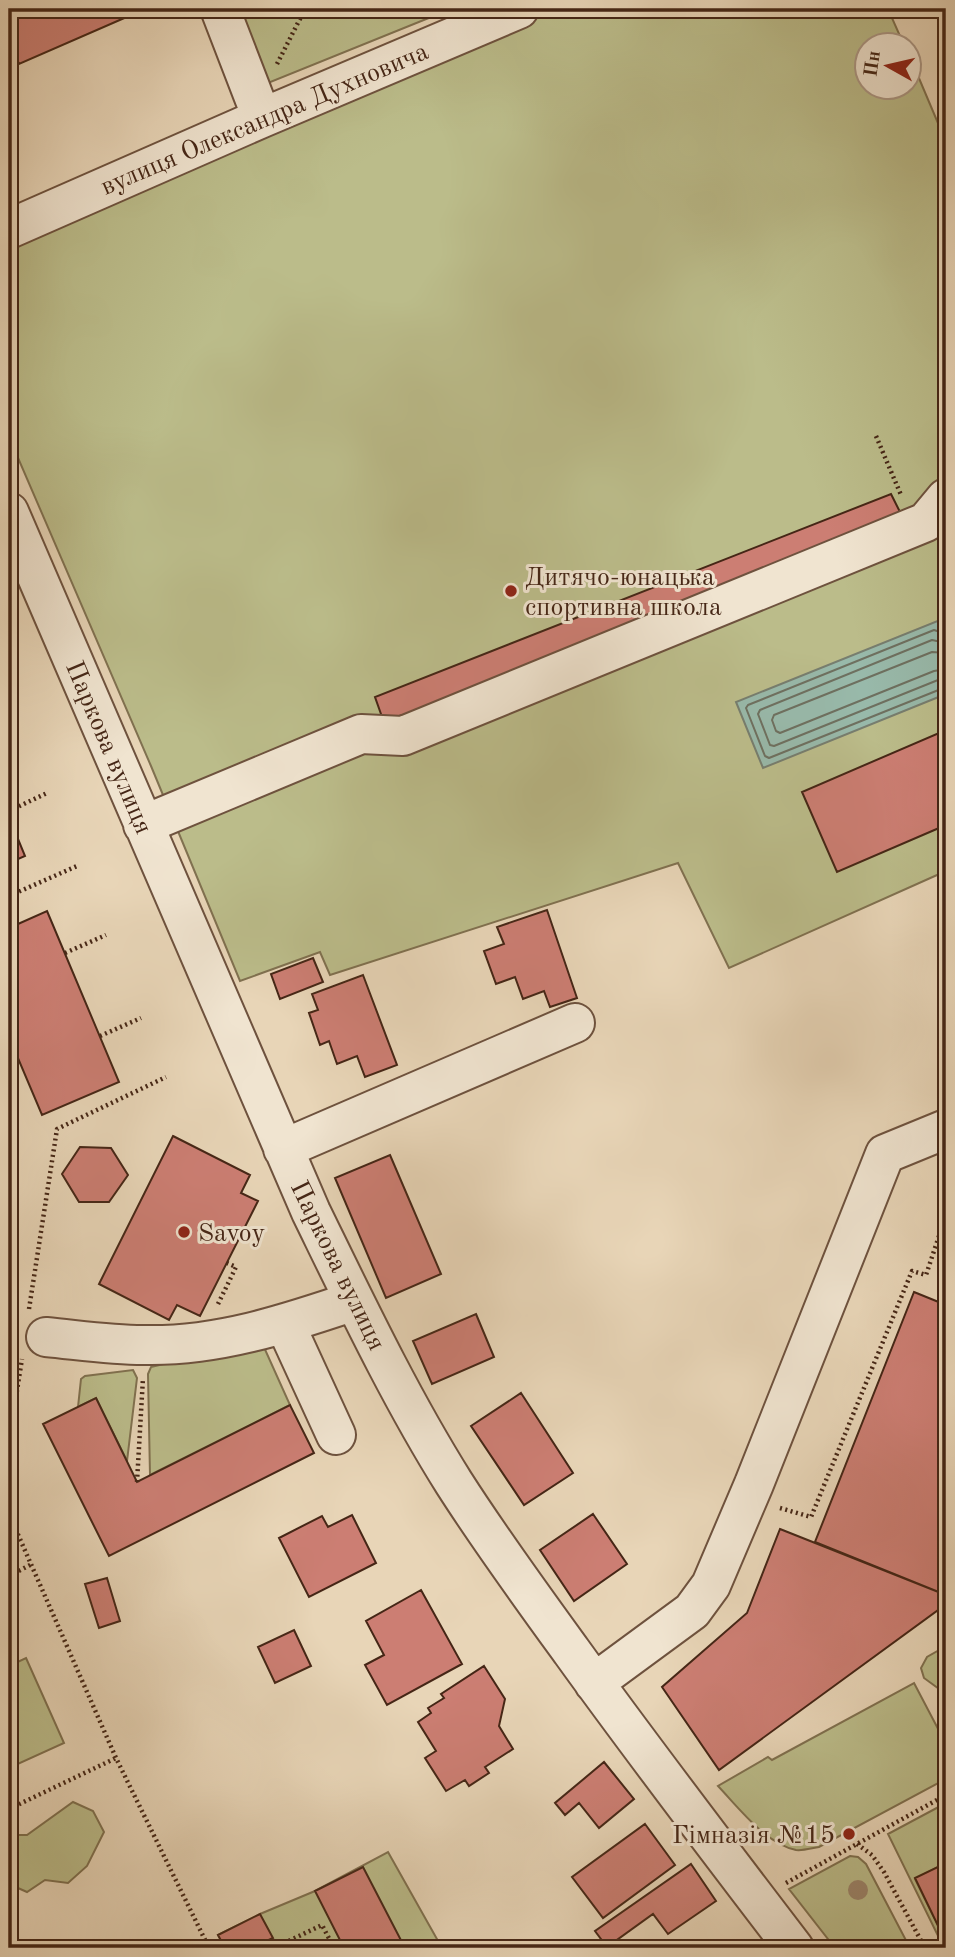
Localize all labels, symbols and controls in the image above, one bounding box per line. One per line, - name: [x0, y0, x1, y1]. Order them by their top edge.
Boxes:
- north arrow: [853, 32, 923, 102]
- street label: вулиця Олександра Духновича: [97, 39, 433, 201]
- text: Пн: [862, 50, 885, 78]
- place label: Дитячо-юнацька спортивна школа: [525, 565, 722, 621]
- marker: Дитячо-юнацька спортивна школа: [503, 583, 519, 599]
- street label: Паркова вулиця: [60, 658, 156, 838]
- street label: Паркова вулиця: [285, 1177, 389, 1355]
- place label: Savoy: [198, 1221, 266, 1247]
- marker: Savoy: [176, 1224, 192, 1240]
- place label: Гімназія №15: [672, 1823, 835, 1849]
- marker: Гімназія №15: [841, 1826, 857, 1842]

